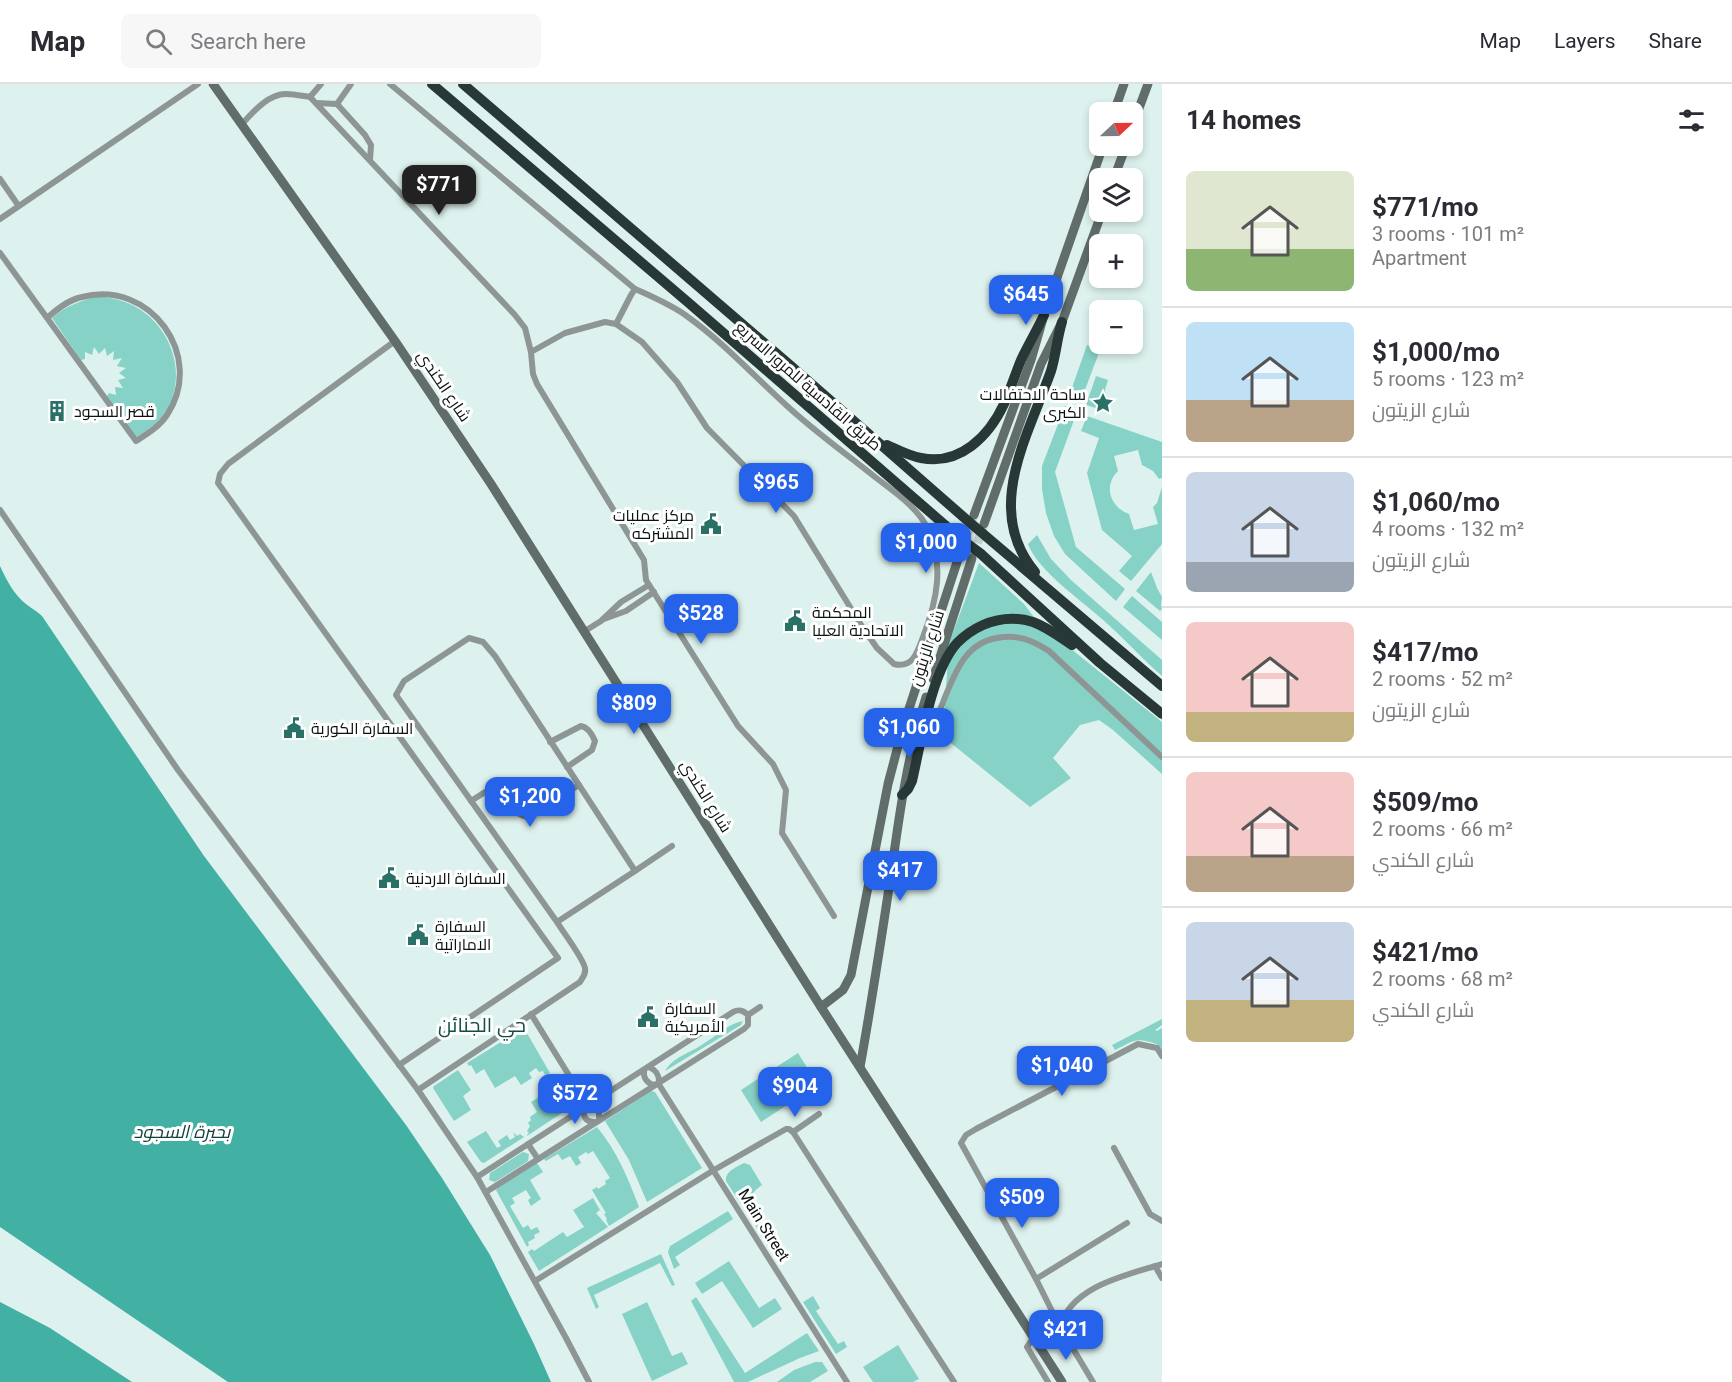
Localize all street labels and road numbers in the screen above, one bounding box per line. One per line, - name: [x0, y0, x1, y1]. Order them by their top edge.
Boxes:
- street label: طريق القادسية للمرور السريع: [730, 317, 885, 456]
- street label: شارع الكندي: [410, 347, 475, 427]
- street label: شارع الزيتون: [906, 608, 950, 689]
- street label: شارع الكندي: [673, 756, 736, 838]
- street label: Main Street: [734, 1185, 794, 1265]

